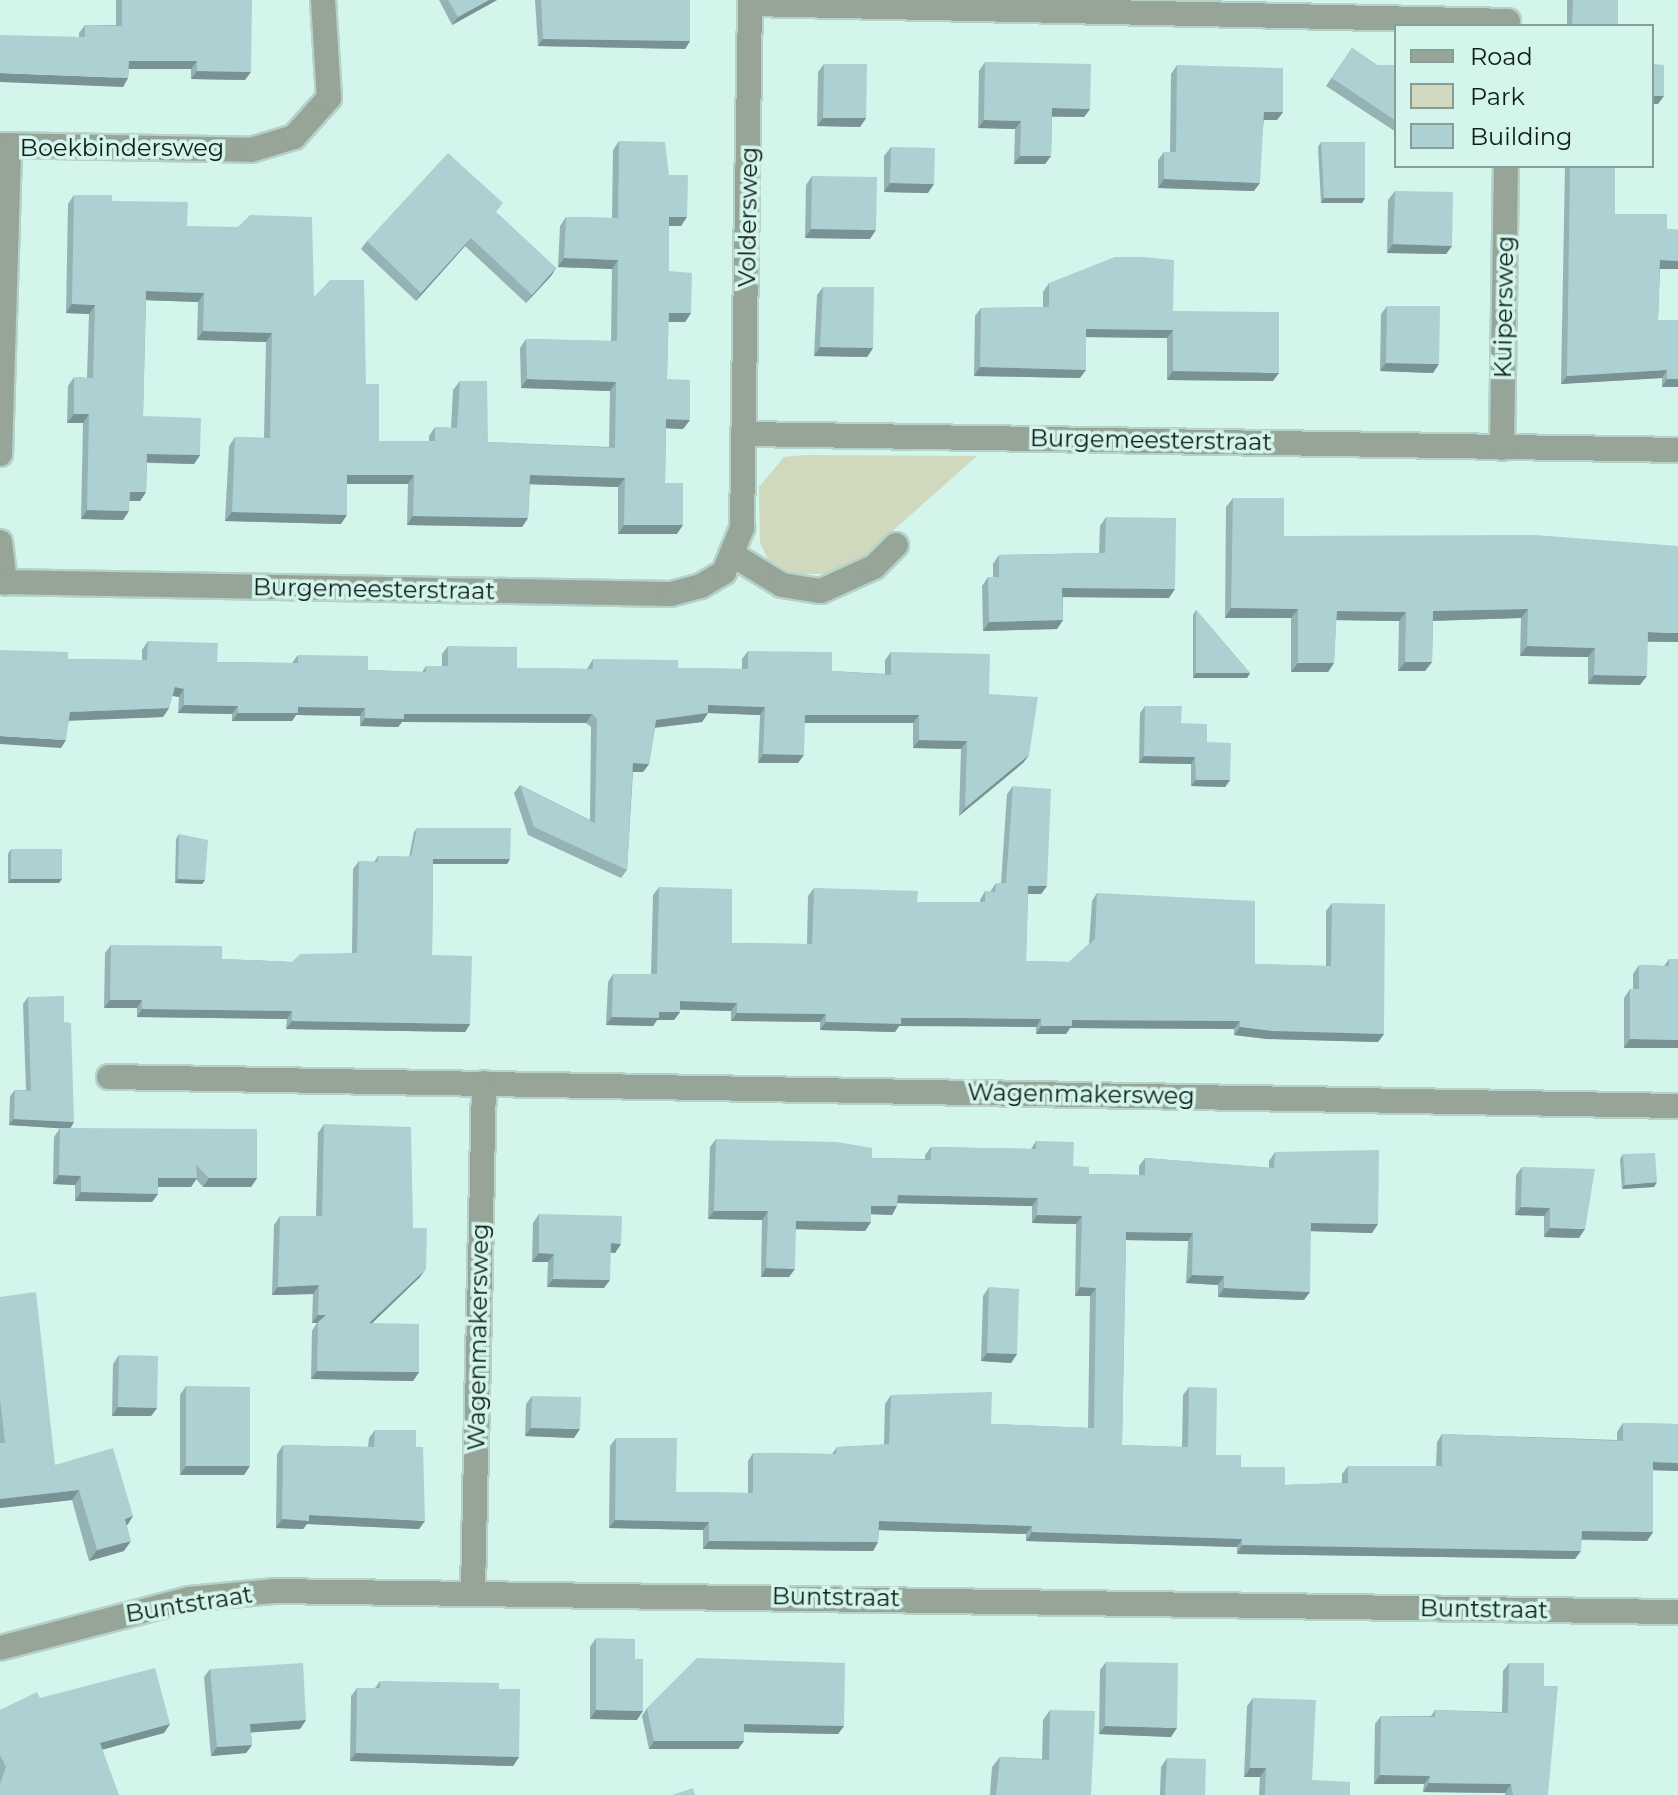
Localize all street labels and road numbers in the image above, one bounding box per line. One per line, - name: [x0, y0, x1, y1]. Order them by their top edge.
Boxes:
- street label: Boekbindersweg: [20, 134, 224, 162]
- street label: Voldersweg: [732, 147, 764, 287]
- street label: Kuipersweg: [1488, 235, 1520, 379]
- street label: Burgemeesterstraat: [1030, 423, 1272, 457]
- street label: Burgemeesterstraat: [253, 572, 495, 606]
- street label: Wagenmakersweg: [967, 1078, 1195, 1110]
- street label: Wagenmakersweg: [462, 1223, 494, 1451]
- street label: Buntstraat: [123, 1580, 255, 1628]
- street label: Buntstraat: [772, 1581, 900, 1613]
- street label: Buntstraat: [1420, 1593, 1548, 1625]

